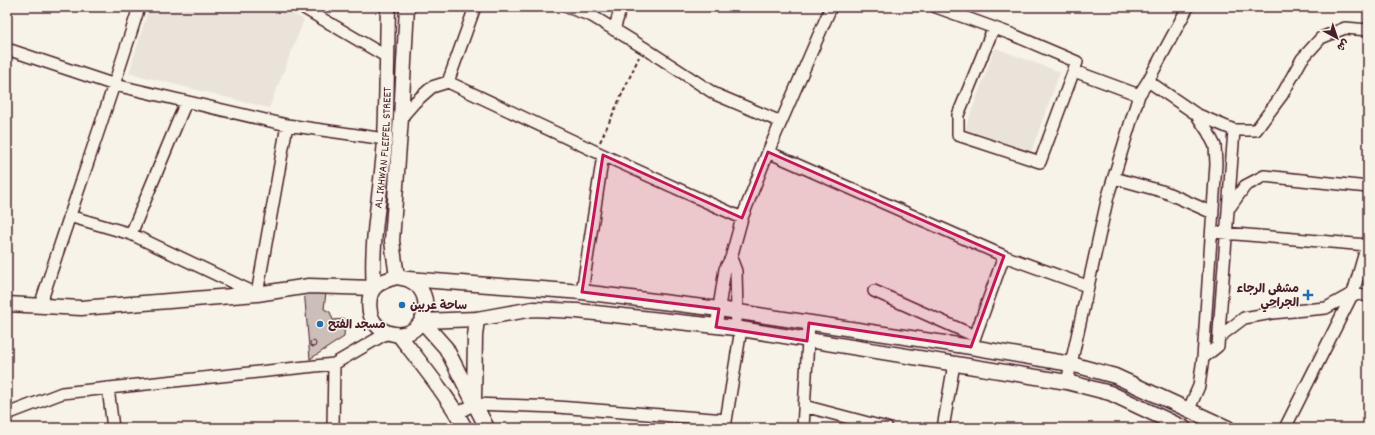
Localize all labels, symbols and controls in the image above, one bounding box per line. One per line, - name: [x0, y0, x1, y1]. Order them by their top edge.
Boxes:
- north arrow: [1317, 18, 1357, 58]
- text: ش: [1332, 34, 1352, 54]
- street label: AL IKHWAN FLEIFEL STREET: [371, 87, 397, 209]
- place label: مشفى الرجاء الجراحي: [1237, 281, 1299, 313]
- marker: مشفى الرجاء الجراحي: [1302, 289, 1314, 301]
- place label: ساحة عربين: [410, 298, 467, 315]
- marker: ساحة عربين: [397, 300, 407, 310]
- place label: مسجد الفتح: [328, 317, 386, 334]
- marker: مسجد الفتح: [315, 319, 325, 329]

